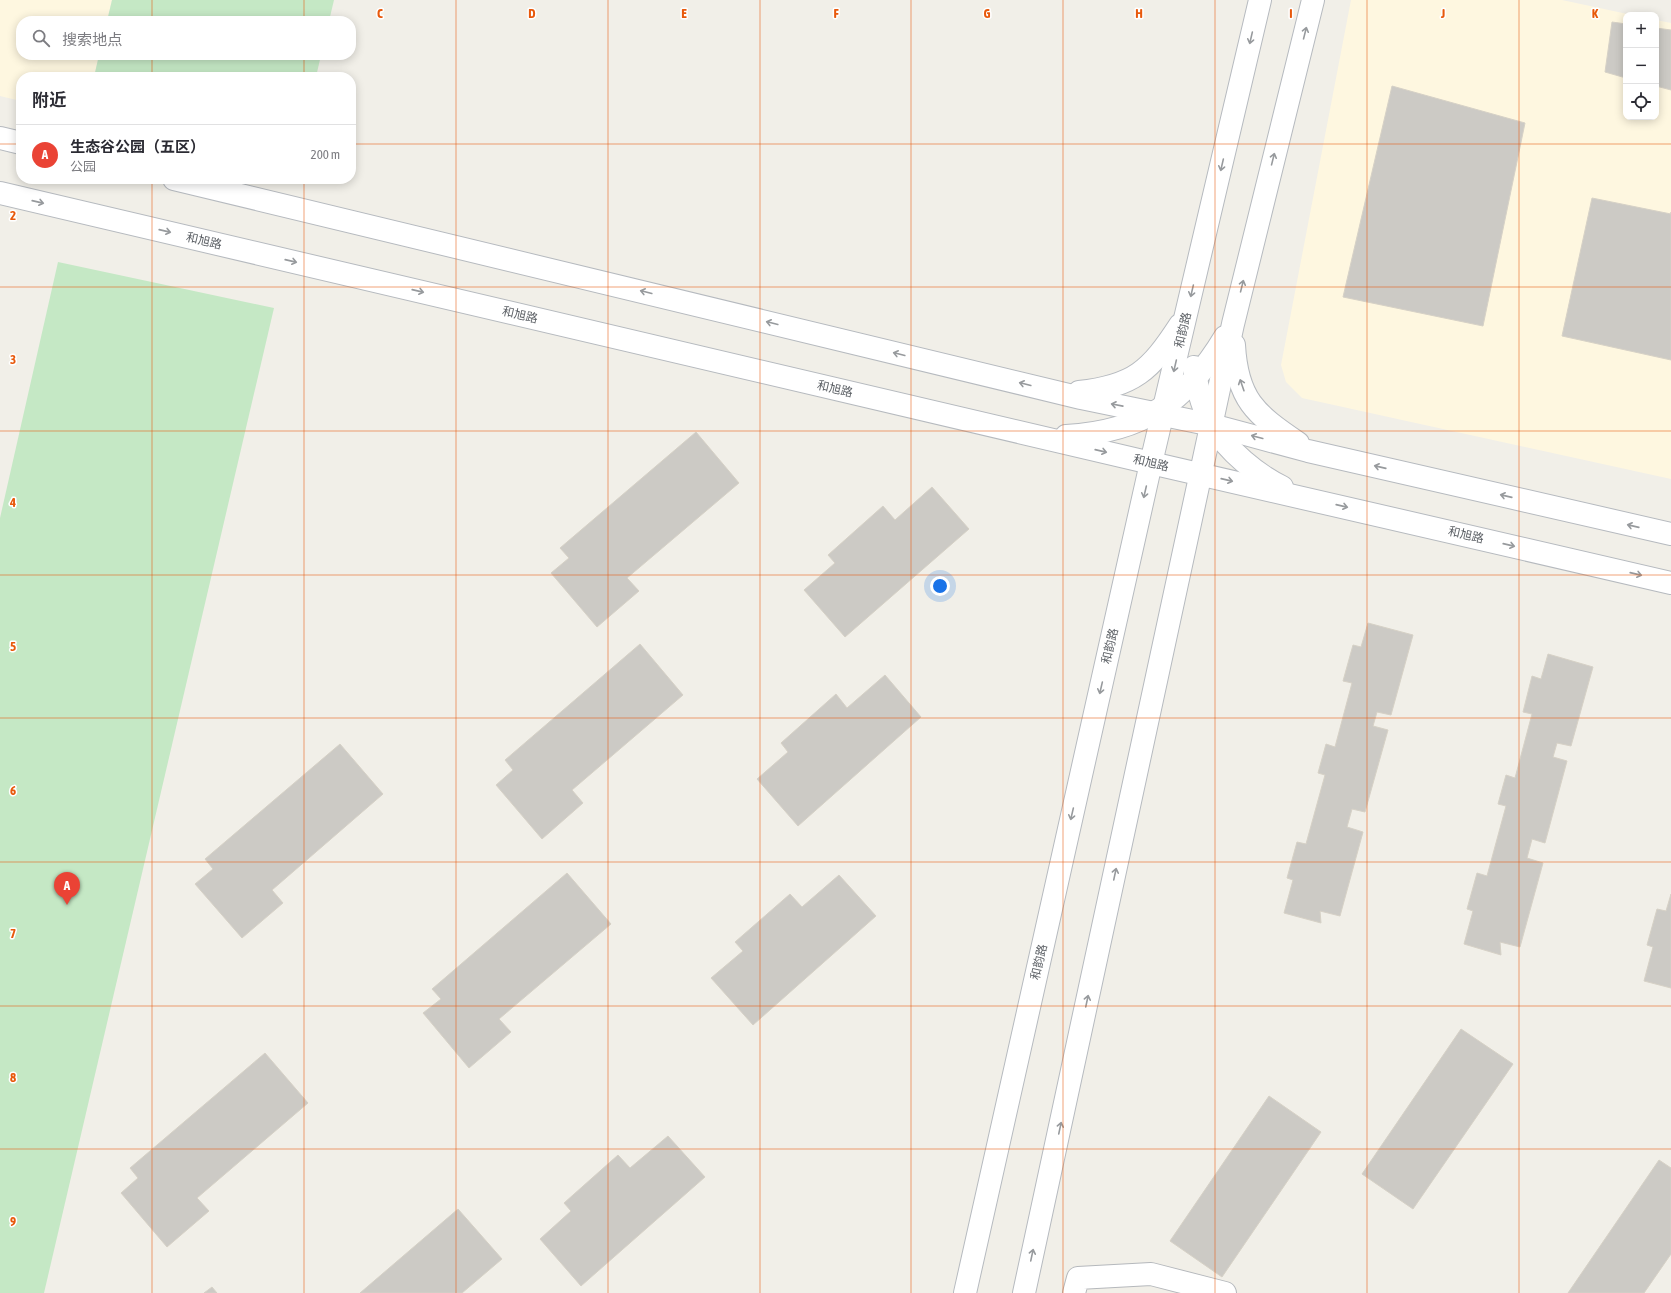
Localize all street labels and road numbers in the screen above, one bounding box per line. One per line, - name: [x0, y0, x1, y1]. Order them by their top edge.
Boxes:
- street label: 和旭路: [185, 230, 223, 252]
- street label: 和旭路: [501, 304, 539, 326]
- street label: 和韵路: [1172, 311, 1194, 349]
- street label: 和旭路: [816, 378, 854, 400]
- street label: 和旭路: [1132, 452, 1170, 474]
- street label: 和旭路: [1447, 524, 1485, 546]
- street label: 和韵路: [1099, 627, 1121, 665]
- street label: 和韵路: [1028, 943, 1050, 981]

